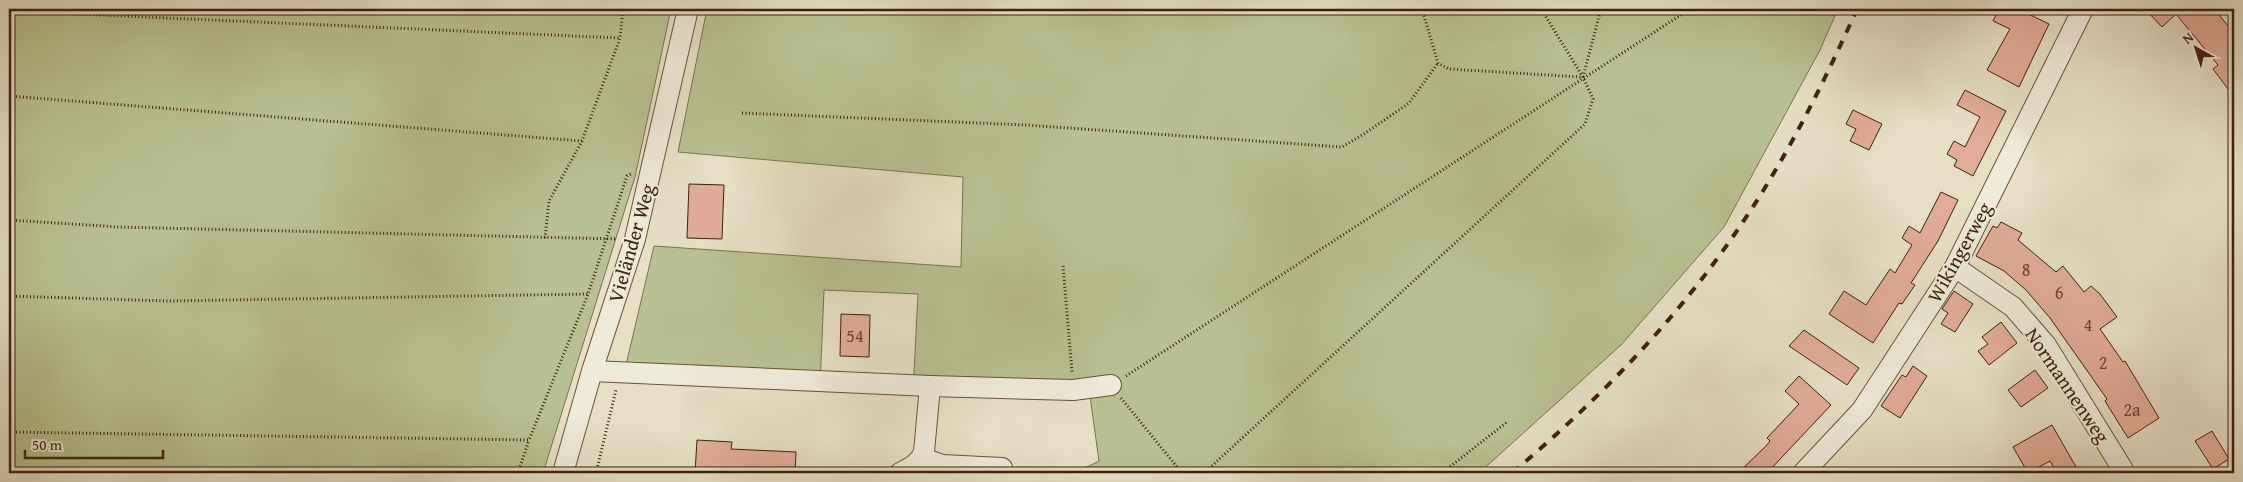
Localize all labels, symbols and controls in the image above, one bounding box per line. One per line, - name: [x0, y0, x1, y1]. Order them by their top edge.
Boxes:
- north arrow: [2170, 22, 2220, 72]
- text: N: [2178, 27, 2198, 49]
- street label: Vieländer Weg: [600, 180, 662, 306]
- street label: Wikingerweg: [1920, 197, 1998, 307]
- house number: 8: [2022, 256, 2030, 283]
- house number: 6: [2055, 279, 2063, 306]
- house number: 4: [2084, 311, 2092, 338]
- house number: 54: [846, 322, 864, 349]
- street label: Normannenweg: [2019, 322, 2117, 448]
- house number: 2: [2099, 349, 2107, 376]
- house number: 2a: [2123, 396, 2141, 423]
- scale bar: [25, 427, 162, 459]
- text: 50 m: [32, 434, 63, 455]

